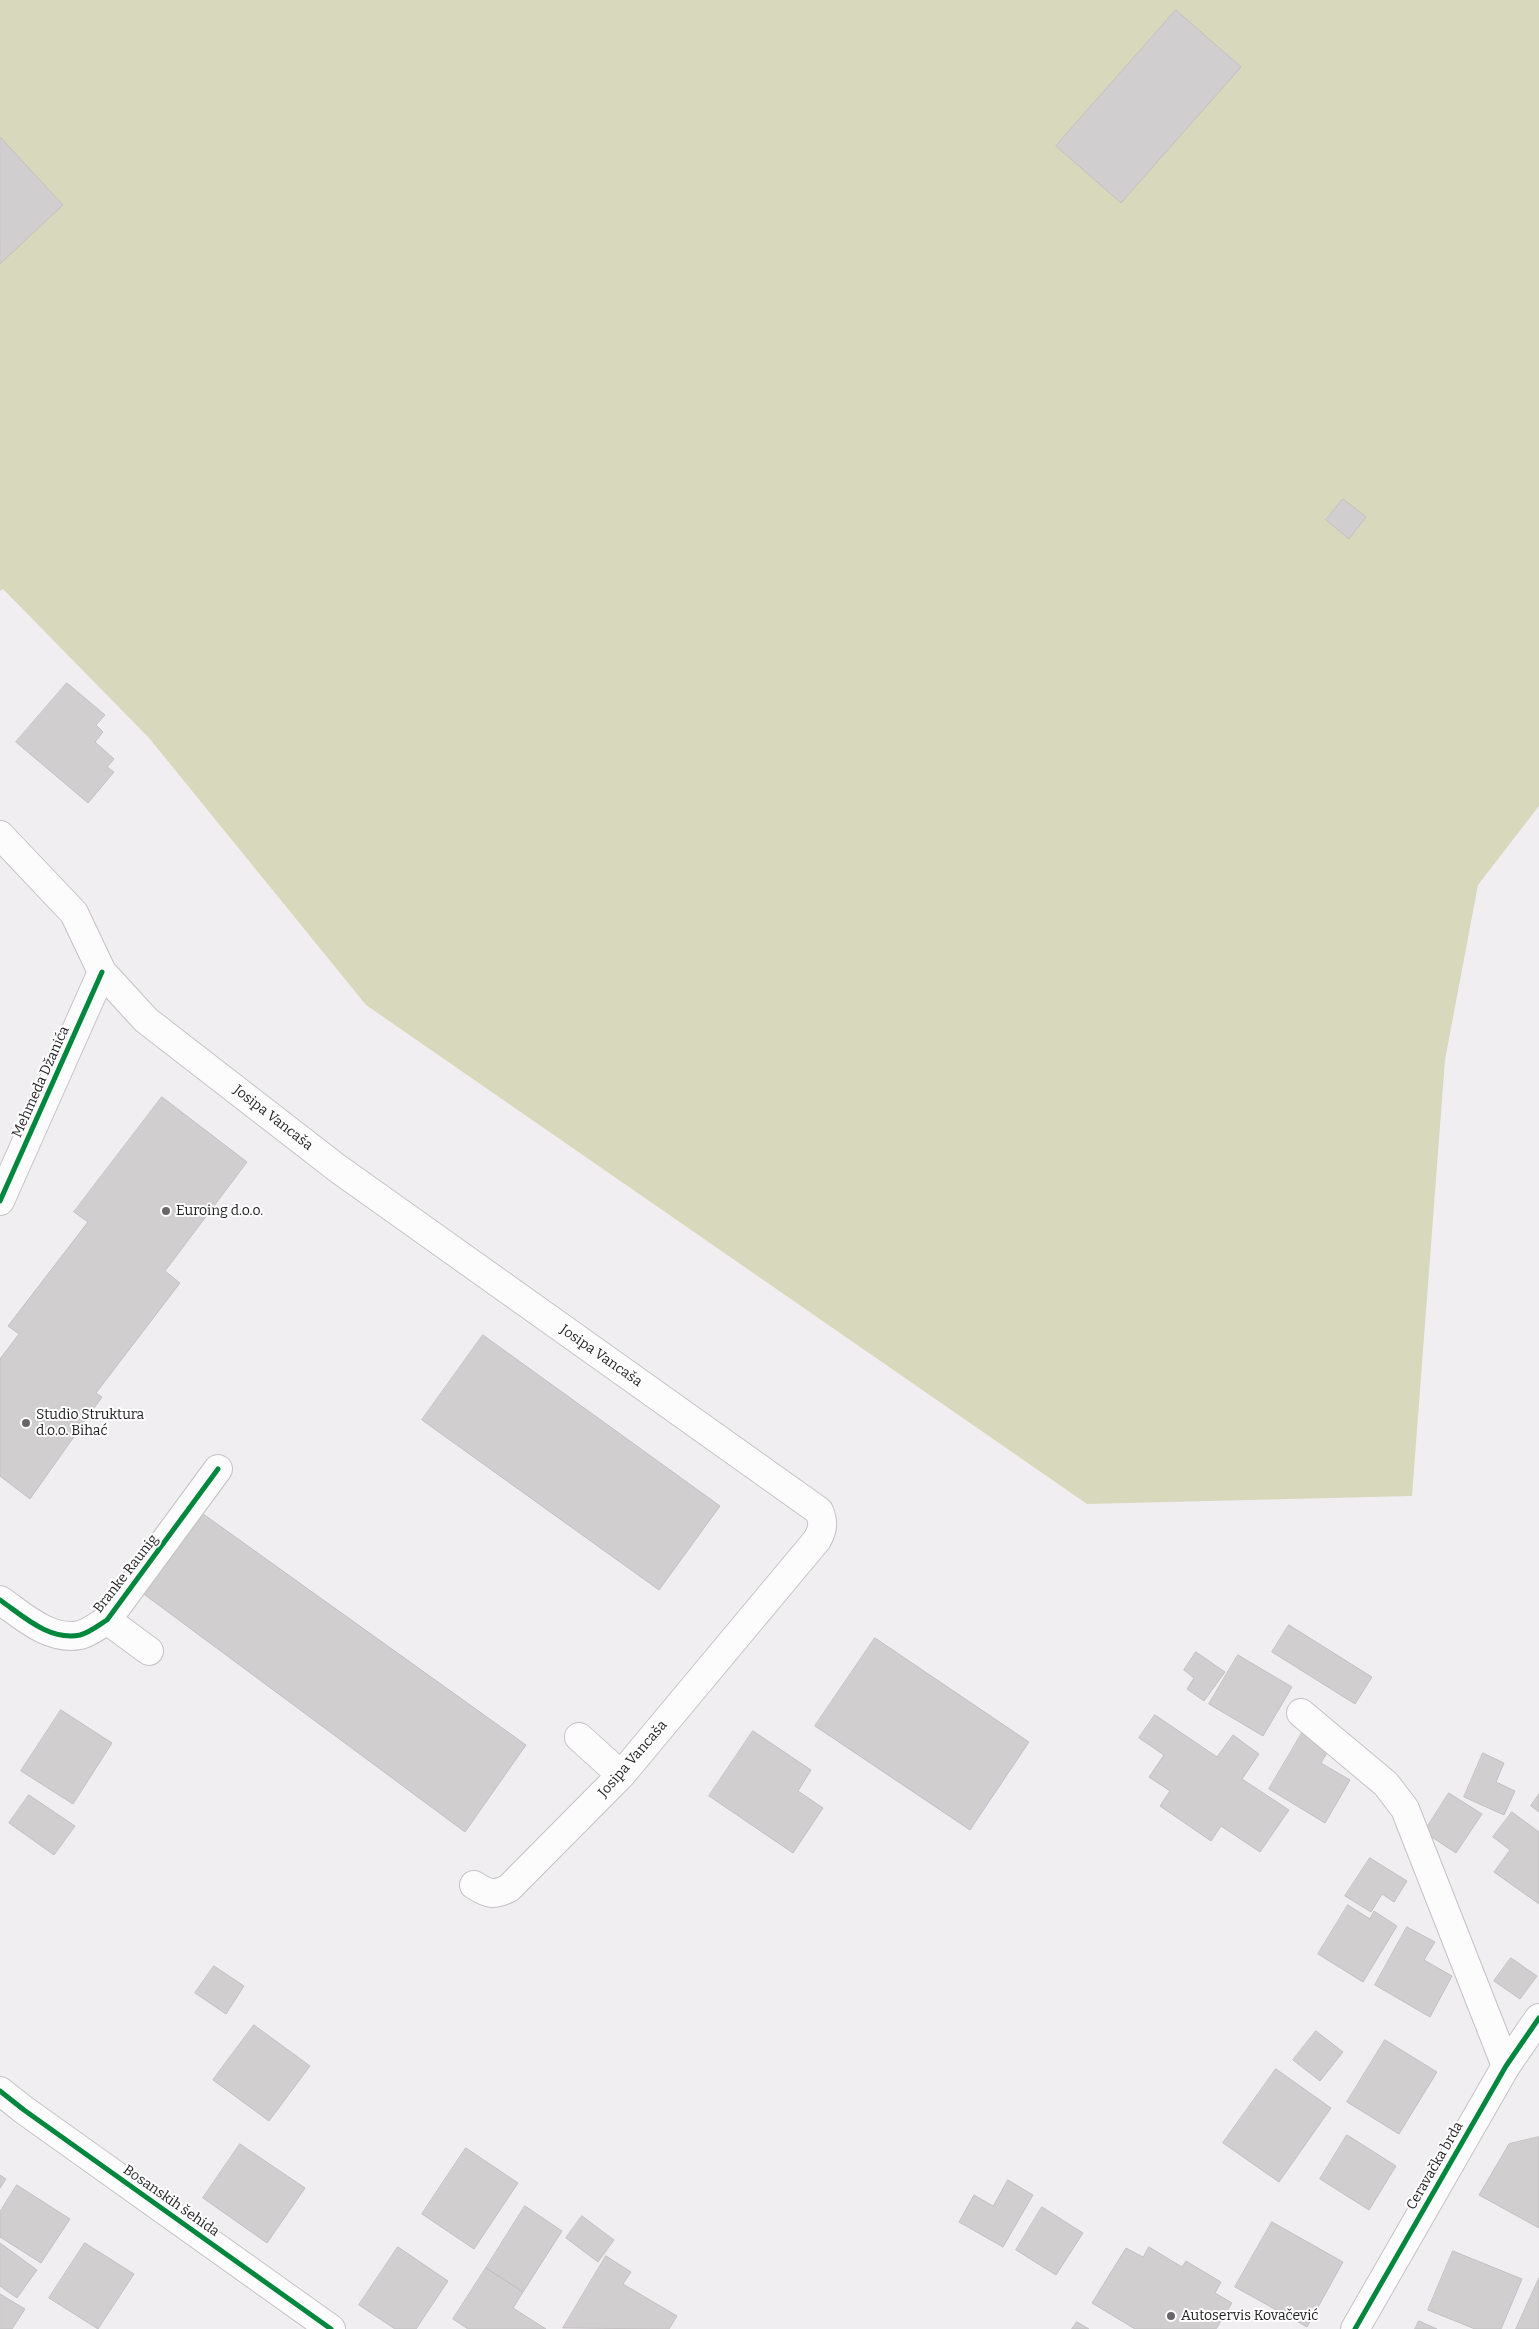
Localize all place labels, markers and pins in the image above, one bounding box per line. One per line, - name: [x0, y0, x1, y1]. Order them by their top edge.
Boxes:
- place label: Euroing d.o.o.: [176, 1203, 263, 1219]
- marker: Euroing d.o.o.: [160, 1205, 172, 1217]
- place label: Studio Struktura d.o.o. Bihać: [36, 1407, 144, 1440]
- marker: Studio Struktura d.o.o. Bihać: [20, 1417, 32, 1429]
- place label: Autoservis Kovačević: [1181, 2308, 1319, 2324]
- marker: Autoservis Kovačević: [1165, 2310, 1177, 2322]

